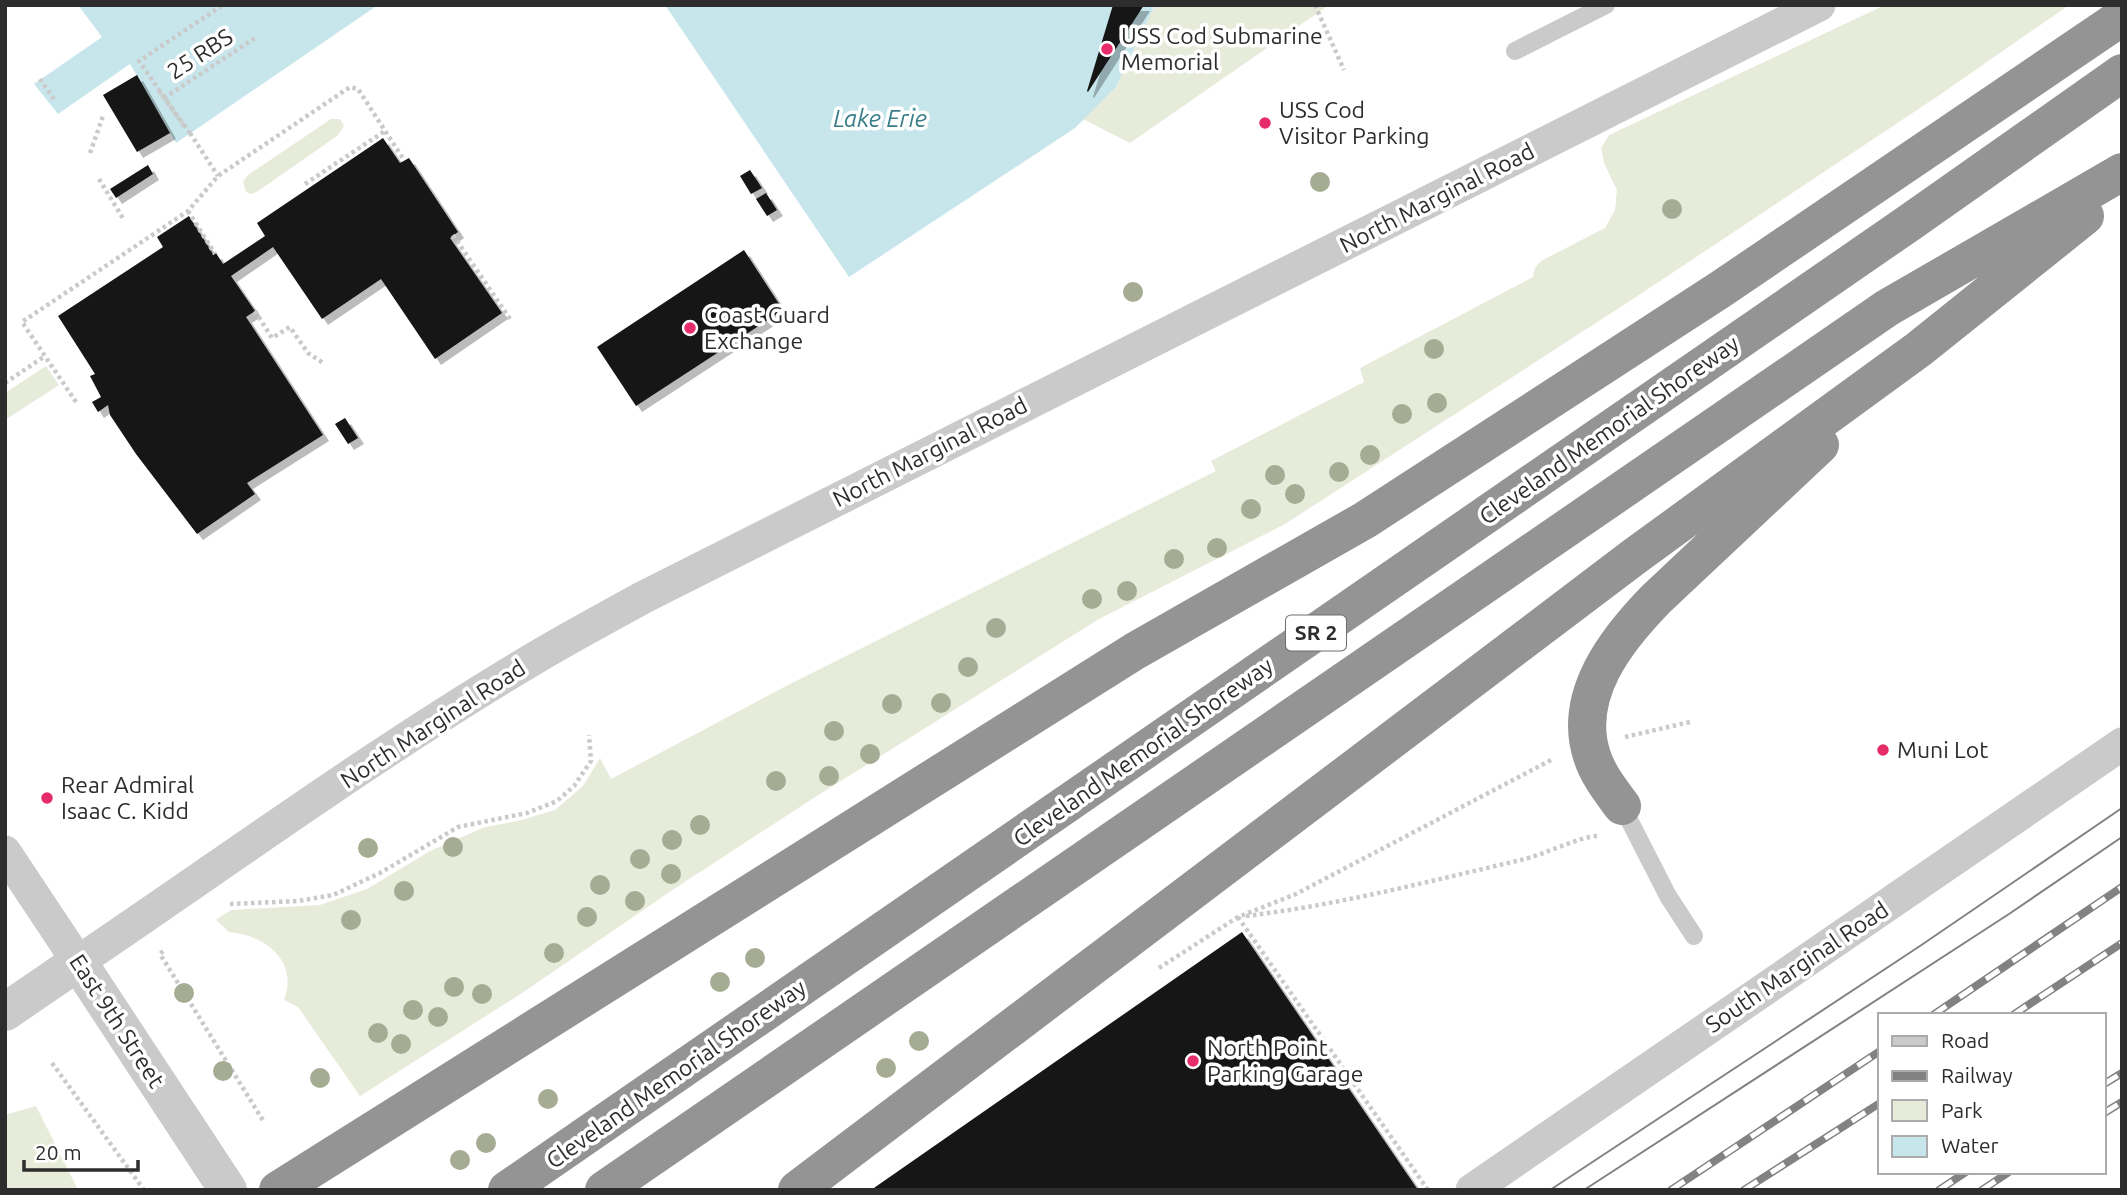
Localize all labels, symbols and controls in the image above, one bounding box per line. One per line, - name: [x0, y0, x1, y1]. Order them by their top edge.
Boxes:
- street label: 25 RBS: [163, 23, 237, 84]
- place label: USS Cod Submarine Memorial: [1121, 23, 1323, 74]
- marker: USS Cod Submarine Memorial: [1099, 41, 1115, 57]
- place label: USS Cod Visitor Parking: [1279, 97, 1430, 148]
- water label: Lake Erie: [833, 105, 927, 132]
- marker: USS Cod Visitor Parking: [1257, 115, 1273, 131]
- street label: North Marginal Road: [1335, 138, 1538, 257]
- place label: Coast Guard Exchange: [704, 302, 830, 353]
- marker: Coast Guard Exchange: [682, 320, 698, 336]
- street label: Cleveland Memorial Shoreway: [1474, 330, 1743, 529]
- street label: North Marginal Road: [828, 392, 1031, 511]
- road number: SR 2: [1286, 616, 1346, 650]
- street label: Cleveland Memorial Shoreway: [1008, 652, 1277, 851]
- street label: North Marginal Road: [336, 655, 530, 793]
- place label: Muni Lot: [1897, 737, 1988, 762]
- marker: Muni Lot: [1875, 742, 1891, 758]
- place label: Rear Admiral Isaac C. Kidd: [61, 772, 194, 823]
- marker: Rear Admiral Isaac C. Kidd: [39, 790, 55, 806]
- street label: South Marginal Road: [1701, 896, 1893, 1037]
- street label: East 9th Street: [65, 949, 170, 1092]
- street label: Cleveland Memorial Shoreway: [541, 974, 810, 1173]
- legend: [1878, 1013, 2106, 1174]
- text: Road: [1941, 1028, 1989, 1052]
- place label: North Point Parking Garage: [1207, 1035, 1363, 1086]
- marker: North Point Parking Garage: [1185, 1053, 1201, 1069]
- text: Railway: [1941, 1063, 2013, 1087]
- text: Park: [1941, 1098, 1983, 1122]
- scale bar: [24, 1128, 138, 1172]
- text: Water: [1941, 1133, 1999, 1157]
- text: 20 m: [35, 1140, 82, 1164]

